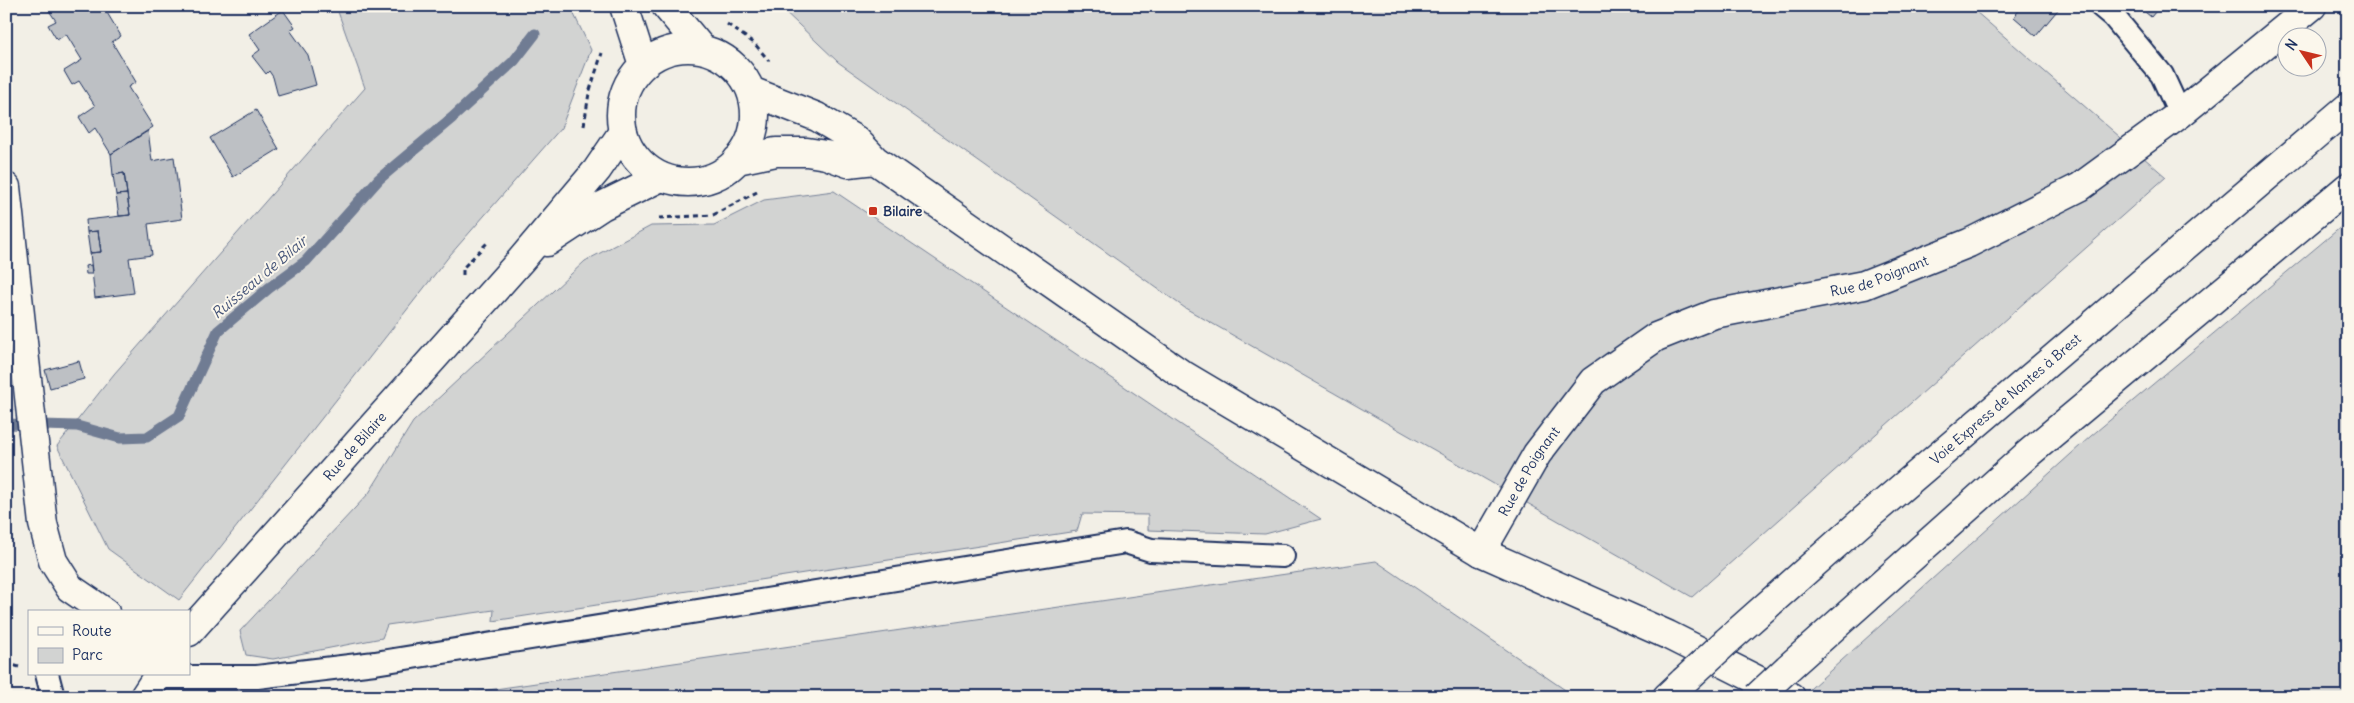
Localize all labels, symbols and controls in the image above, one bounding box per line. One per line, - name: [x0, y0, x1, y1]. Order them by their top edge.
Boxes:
- north arrow: [2276, 28, 2326, 78]
- text: N: [2281, 35, 2302, 54]
- place label: Bilaire: [883, 202, 923, 220]
- marker: Bilaire: [867, 205, 879, 217]
- water label: Ruisseau de Bilair: [207, 230, 312, 323]
- street label: Rue de Poignant: [1829, 251, 1931, 300]
- street label: Voie Express de Nantes à Brest: [1926, 329, 2085, 468]
- street label: Rue de Bilaire: [319, 408, 390, 484]
- street label: Rue de Poignant: [1494, 423, 1564, 519]
- legend: [28, 610, 190, 676]
- text: Route: [72, 621, 112, 640]
- text: Parc: [72, 645, 103, 664]

